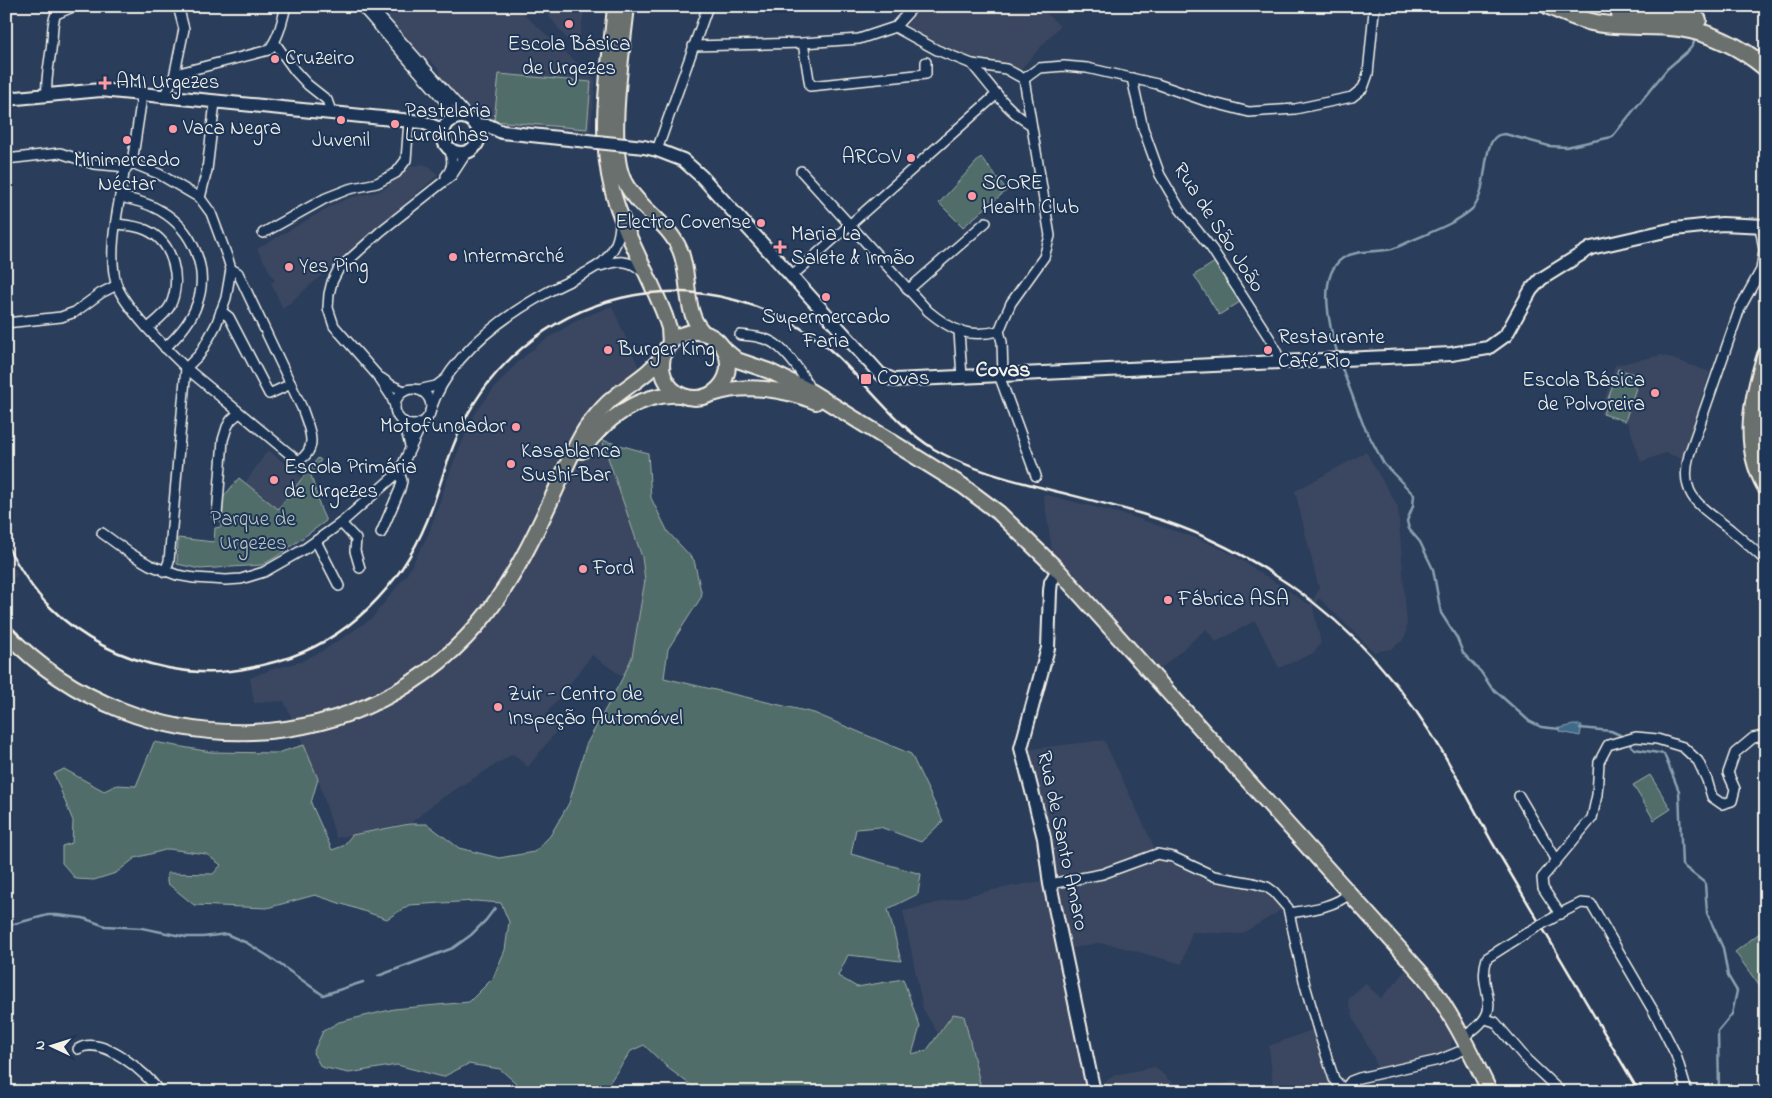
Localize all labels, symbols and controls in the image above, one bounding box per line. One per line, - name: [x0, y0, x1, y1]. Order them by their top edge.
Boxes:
- marker: Escola Básica de Urgezes: [563, 18, 575, 30]
- place label: Escola Básica de Urgezes: [507, 30, 631, 86]
- place label: Cruzeiro: [285, 44, 354, 74]
- marker: Cruzeiro: [269, 53, 281, 65]
- place label: AMI Urgezes: [116, 68, 219, 100]
- marker: AMI Urgezes: [98, 76, 112, 90]
- place label: Pastelaria Lurdinhas: [405, 97, 491, 151]
- place label: Vaca Negra: [182, 114, 281, 146]
- marker: Juvenil: [335, 114, 347, 126]
- marker: Pastelaria Lurdinhas: [389, 118, 401, 130]
- marker: Vaca Negra: [167, 123, 179, 135]
- place label: Juvenil: [312, 126, 370, 156]
- marker: Minimercado Néctar: [121, 134, 133, 146]
- place label: ARCOV: [842, 143, 901, 173]
- place label: Minimercado Néctar: [74, 146, 180, 200]
- marker: ARCOV: [905, 152, 917, 164]
- street label: Rua de São João: [1165, 157, 1271, 299]
- place label: SCORE Health Club: [982, 169, 1079, 223]
- marker: SCORE Health Club: [966, 190, 978, 202]
- place label: Electro Covense: [615, 208, 752, 238]
- marker: Electro Covense: [755, 217, 767, 229]
- place label: Maria La Salete & Irmão: [791, 220, 915, 274]
- marker: Maria La Salete & Irmão: [773, 240, 787, 254]
- place label: Intermarché: [463, 242, 565, 272]
- marker: Intermarché: [447, 251, 459, 263]
- place label: Yes Ping: [299, 252, 368, 284]
- marker: Yes Ping: [283, 261, 295, 273]
- marker: Supermercado Faria: [820, 291, 832, 303]
- place label: Supermercado Faria: [762, 303, 890, 357]
- place label: Restaurante Café Rio: [1278, 323, 1385, 377]
- place label: Burger King: [617, 335, 715, 367]
- marker: Burger King: [602, 344, 614, 356]
- marker: Restaurante Café Rio: [1262, 344, 1274, 356]
- district label: Covas: [975, 355, 1031, 387]
- place label: Covas: [877, 364, 930, 394]
- place label: Escola Básica de Polvoreira: [1522, 366, 1645, 420]
- marker: Covas: [859, 372, 873, 386]
- marker: Escola Básica de Polvoreira: [1649, 387, 1661, 399]
- place label: Motofundador: [380, 412, 506, 442]
- marker: Motofundador: [510, 421, 522, 433]
- place label: Kasablanca Sushi-Bar: [521, 437, 621, 491]
- place label: Escola Primária de Urgezes: [284, 453, 417, 509]
- marker: Kasablanca Sushi-Bar: [505, 458, 517, 470]
- marker: Escola Primária de Urgezes: [268, 474, 280, 486]
- park label: Parque de Urgezes: [210, 505, 296, 561]
- place label: Ford: [592, 554, 634, 584]
- marker: Ford: [577, 563, 589, 575]
- place label: Fábrica ASA: [1177, 585, 1289, 615]
- marker: Fábrica ASA: [1162, 594, 1174, 606]
- place label: Zuir - Centro de Inspeção Automóvel: [508, 680, 683, 734]
- marker: Zuir - Centro de Inspeção Automóvel: [492, 701, 504, 713]
- street label: Rua de Santo Amaro: [1028, 748, 1096, 934]
- north arrow: [28, 1020, 78, 1070]
- text: N: [30, 1040, 51, 1051]

